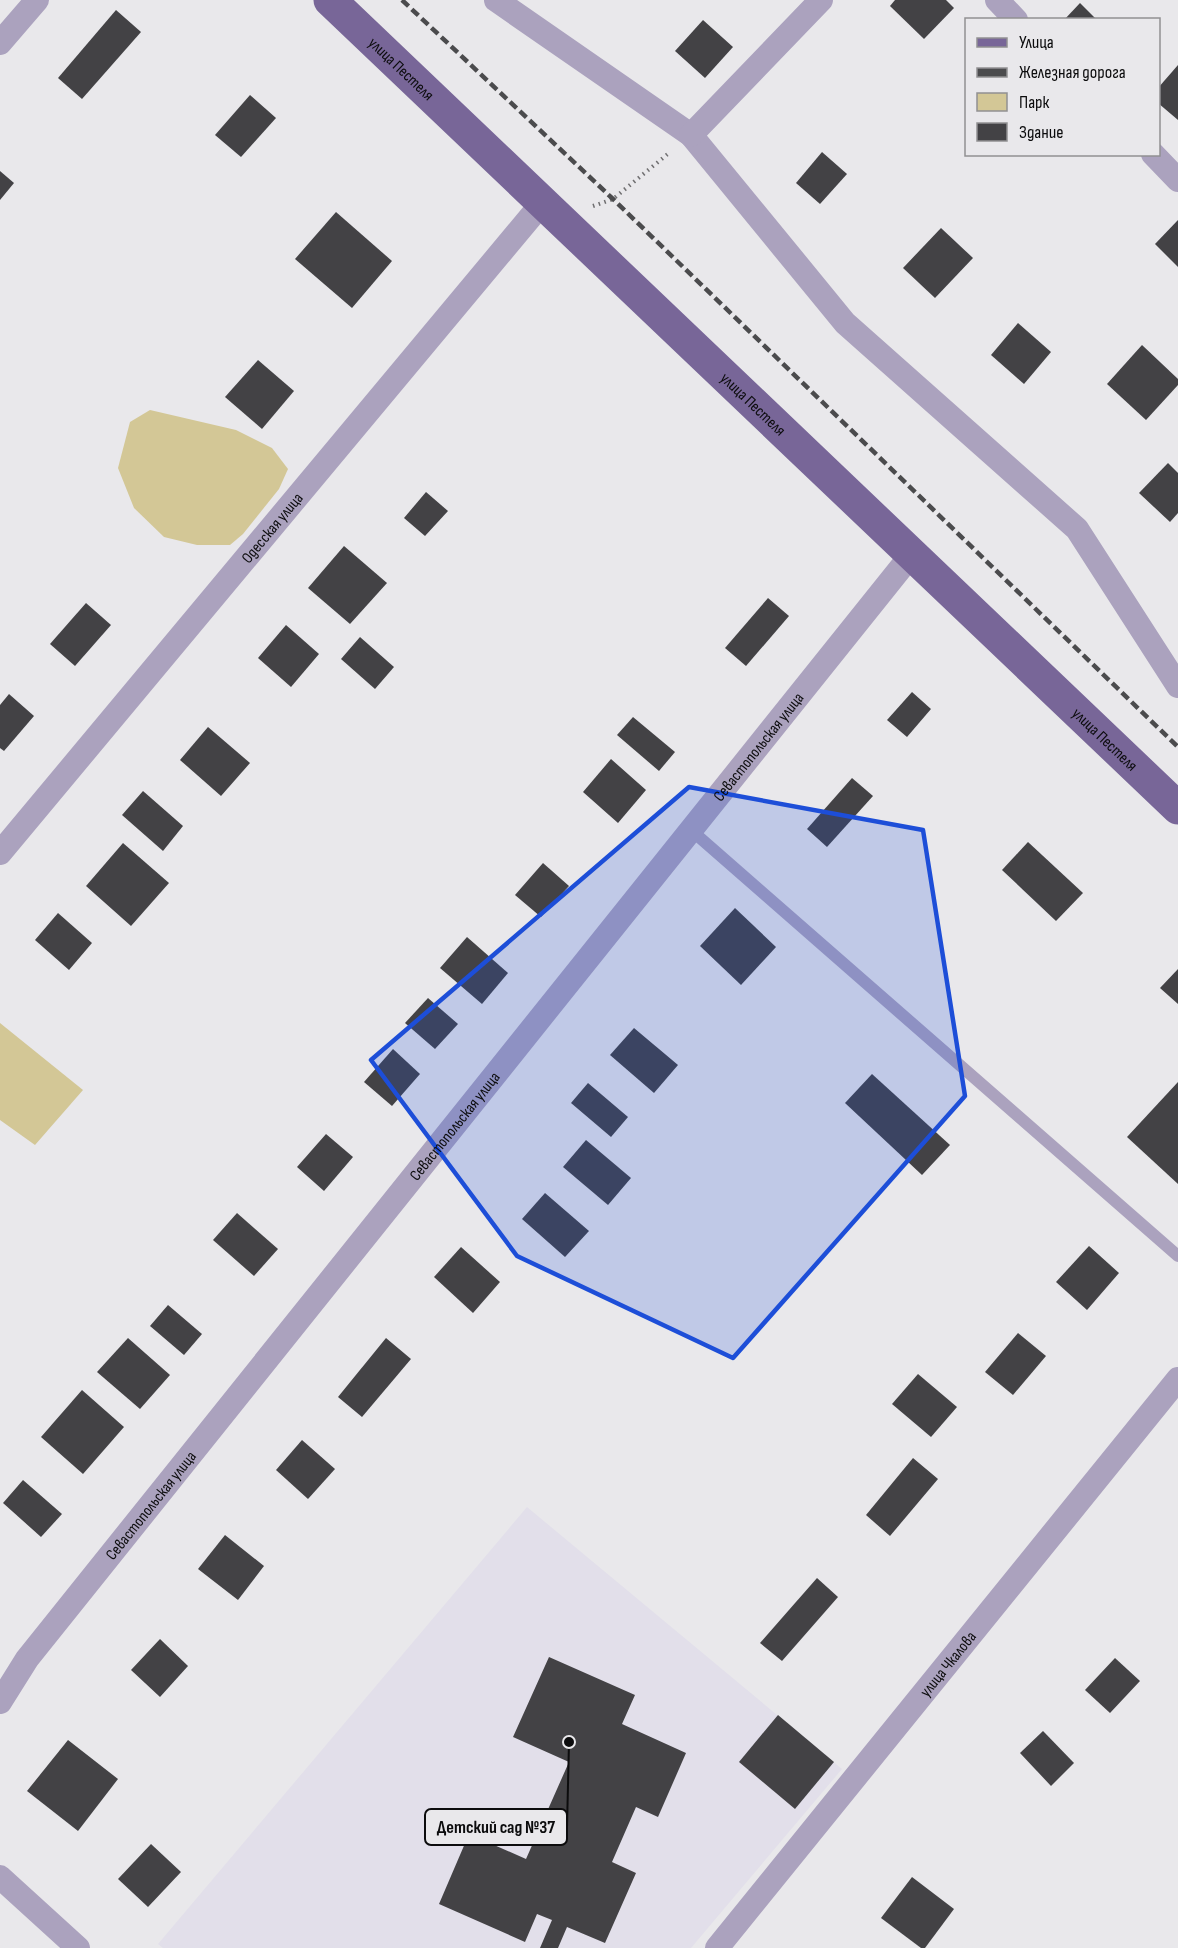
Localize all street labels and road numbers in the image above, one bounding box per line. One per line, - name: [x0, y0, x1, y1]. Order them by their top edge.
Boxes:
- street label: улица Пестеля: [364, 34, 437, 105]
- street label: улица Пестеля: [716, 369, 789, 440]
- street label: Одесская улица: [238, 489, 308, 567]
- street label: Севастопольская улица: [710, 689, 808, 806]
- street label: улица Пестеля: [1068, 704, 1141, 776]
- street label: Севастопольская улица: [406, 1068, 505, 1185]
- street label: Севастопольская улица: [102, 1448, 201, 1564]
- street label: улица Чкалова: [916, 1628, 981, 1701]

